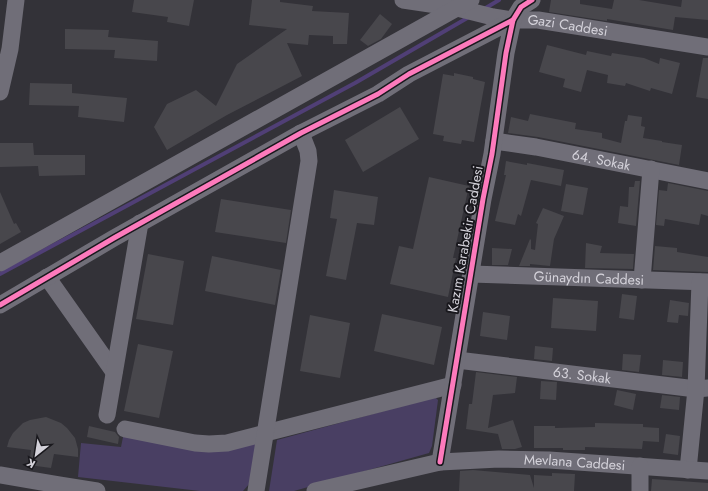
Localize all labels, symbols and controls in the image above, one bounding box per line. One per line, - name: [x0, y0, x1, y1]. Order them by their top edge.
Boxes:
- street label: Gazi Caddesi: [528, 10, 609, 41]
- street label: 64. Sokak: [570, 144, 633, 176]
- street label: Kazım Karabekir Caddesi: [442, 164, 488, 314]
- street label: Günaydın Caddesi: [533, 266, 644, 290]
- street label: 63. Sokak: [552, 362, 613, 389]
- north arrow: [16, 435, 56, 475]
- street label: Mevlana Caddesi: [524, 449, 626, 475]
- text: K: [23, 455, 38, 473]

